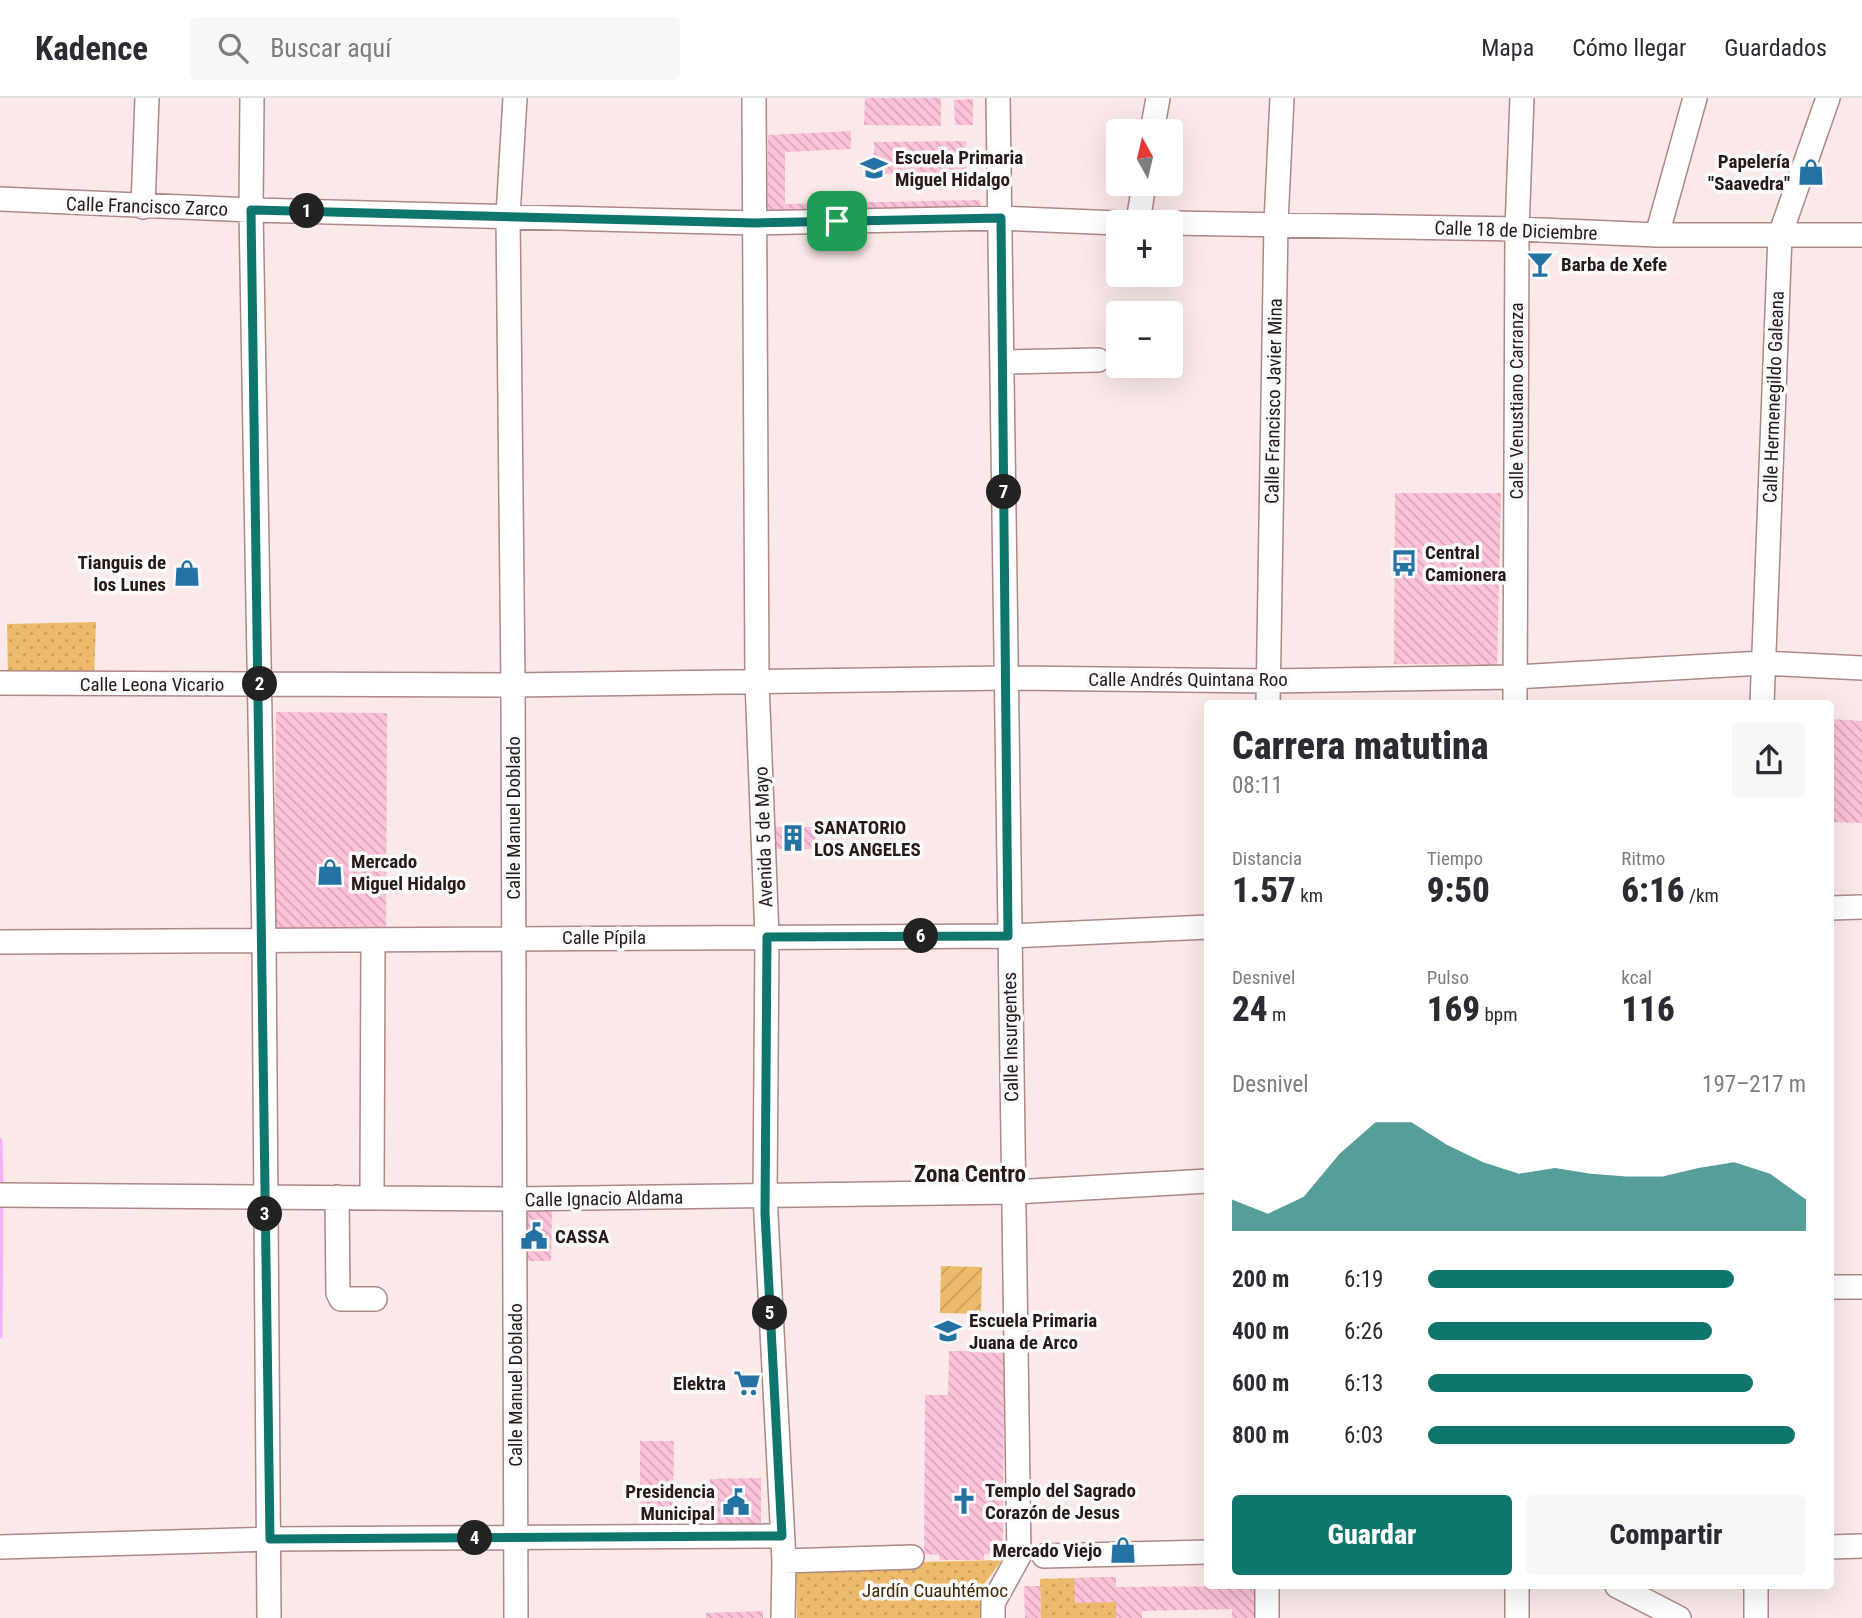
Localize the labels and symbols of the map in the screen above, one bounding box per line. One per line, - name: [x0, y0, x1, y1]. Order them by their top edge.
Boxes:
- north arrow: [1106, 119, 1183, 196]
- place label: Escuela Primaria Miguel Hidalgo: [895, 146, 1023, 191]
- place label: Papelería "Saavedra": [1708, 150, 1790, 195]
- school or university icon: Escuela Primaria Miguel Hidalgo: [859, 153, 889, 183]
- shop icon: Papelería "Saavedra": [1796, 157, 1826, 187]
- pin: [807, 191, 867, 251]
- street label: Calle Francisco Zarco: [66, 192, 228, 221]
- pin: 1: [290, 194, 324, 228]
- street label: Calle 18 de Diciembre: [1434, 216, 1598, 245]
- bar icon: Barba de Xefe: [1525, 249, 1555, 279]
- place label: Barba de Xefe: [1561, 253, 1667, 276]
- street label: Calle Hermenegildo Galeana: [1758, 291, 1789, 503]
- street label: Calle Francisco Javier Mina: [1260, 298, 1287, 504]
- street label: Calle Venustiano Carranza: [1505, 302, 1528, 500]
- pin: 7: [986, 474, 1021, 510]
- place label: Central Camionera: [1425, 541, 1507, 586]
- bus stop icon: Central Camionera: [1389, 548, 1419, 578]
- place label: Tianguis de los Lunes: [77, 551, 166, 596]
- shop icon: Tianguis de los Lunes: [172, 558, 202, 588]
- pin: 2: [243, 666, 278, 702]
- street label: Calle Andrés Quintana Roo: [1088, 668, 1288, 691]
- street label: Calle Leona Vicario: [80, 673, 224, 696]
- street label: Calle Manuel Doblado: [502, 736, 525, 900]
- street label: Avenida 5 de Mayo: [750, 766, 777, 908]
- place label: SANATORIO LOS ANGELES: [814, 816, 921, 861]
- building icon: SANATORIO LOS ANGELES: [778, 823, 808, 853]
- place label: Mercado Miguel Hidalgo: [351, 850, 466, 895]
- shop icon: Mercado Miguel Hidalgo: [315, 857, 345, 887]
- pin: 6: [904, 918, 939, 954]
- street label: Calle Pípila: [562, 926, 646, 949]
- street label: Calle Insurgentes: [998, 972, 1023, 1102]
- district label: Zona Centro: [914, 1161, 1026, 1188]
- street label: Calle Ignacio Aldama: [525, 1186, 683, 1211]
- pin: 3: [247, 1196, 282, 1232]
- public building icon: CASSA: [519, 1221, 549, 1251]
- place label: CASSA: [555, 1225, 610, 1248]
- pin: 5: [752, 1296, 788, 1330]
- street label: Calle Manuel Doblado: [504, 1303, 527, 1467]
- place label: Escuela Primaria Juana de Arco: [969, 1309, 1097, 1354]
- school or university icon: Escuela Primaria Juana de Arco: [933, 1316, 963, 1346]
- supermarket icon: Elektra: [732, 1368, 762, 1398]
- place label: Elektra: [673, 1372, 726, 1395]
- place label: Templo del Sagrado Corazón de Jesus: [985, 1479, 1136, 1524]
- place label: Presidencia Municipal: [625, 1480, 715, 1525]
- church icon: Templo del Sagrado Corazón de Jesus: [949, 1486, 979, 1516]
- public building icon: Presidencia Municipal: [721, 1487, 751, 1517]
- pin: 4: [458, 1520, 492, 1556]
- shop icon: Mercado Viejo: [1108, 1535, 1138, 1565]
- place label: Mercado Viejo: [992, 1539, 1102, 1562]
- park label: Jardín Cuauhtémoc: [862, 1579, 1008, 1602]

